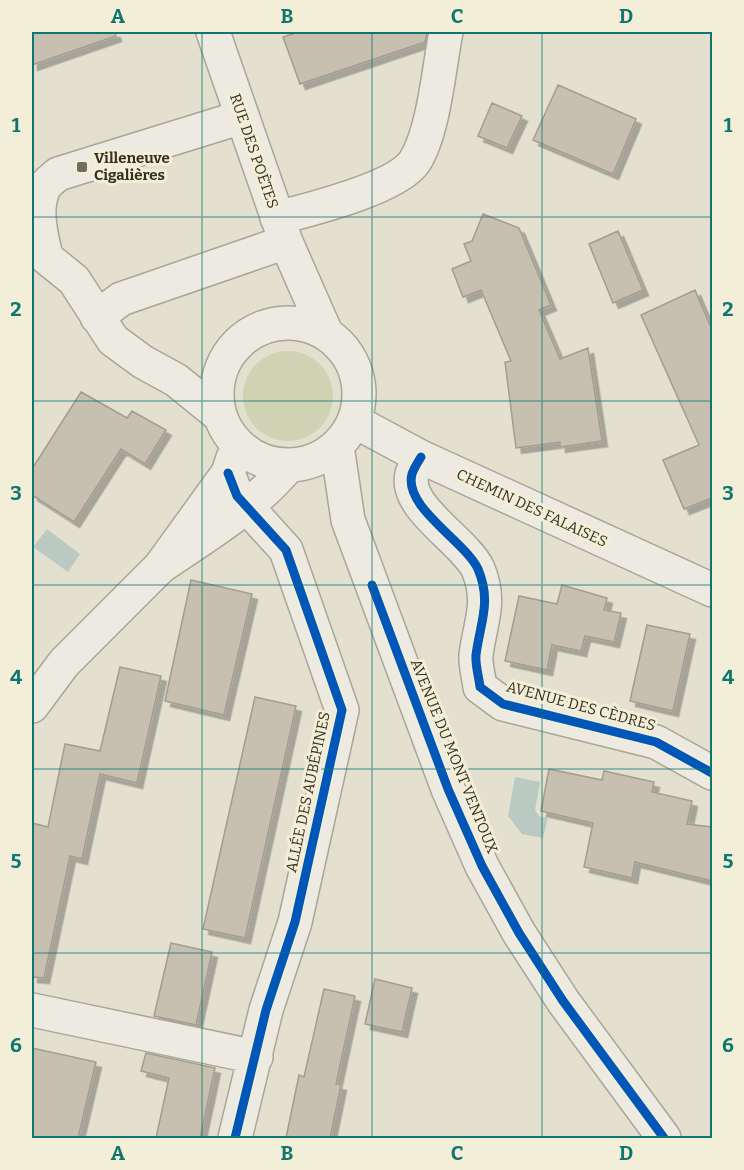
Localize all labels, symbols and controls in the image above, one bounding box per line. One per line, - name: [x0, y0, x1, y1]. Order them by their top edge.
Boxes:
- text: A: [111, 4, 126, 28]
- text: B: [281, 4, 294, 28]
- text: C: [451, 4, 463, 28]
- text: D: [619, 4, 633, 28]
- street label: RUE DES POÈTES: [226, 91, 282, 211]
- text: 1: [12, 113, 21, 137]
- text: 1: [724, 113, 733, 137]
- place label: Villeneuve Cigalières: [94, 149, 170, 184]
- marker: Villeneuve Cigalières: [75, 160, 89, 174]
- text: 2: [10, 297, 22, 321]
- text: 2: [722, 297, 734, 321]
- street label: CHEMIN DES FALAISES: [454, 465, 610, 551]
- text: 3: [10, 481, 22, 505]
- text: 3: [722, 481, 734, 505]
- street label: AVENUE DU MONT VENTOUX: [407, 656, 502, 856]
- text: 4: [10, 665, 22, 689]
- text: 4: [722, 665, 734, 689]
- street label: AVENUE DES CÈDRES: [504, 677, 658, 735]
- street label: ALLÉE DES AUBÉPINES: [282, 710, 334, 874]
- text: 5: [11, 849, 22, 873]
- text: 5: [723, 849, 734, 873]
- text: 6: [10, 1033, 22, 1057]
- text: 6: [722, 1033, 734, 1057]
- text: A: [111, 1141, 126, 1165]
- text: B: [281, 1141, 294, 1165]
- text: C: [451, 1141, 463, 1165]
- text: D: [619, 1141, 633, 1165]

